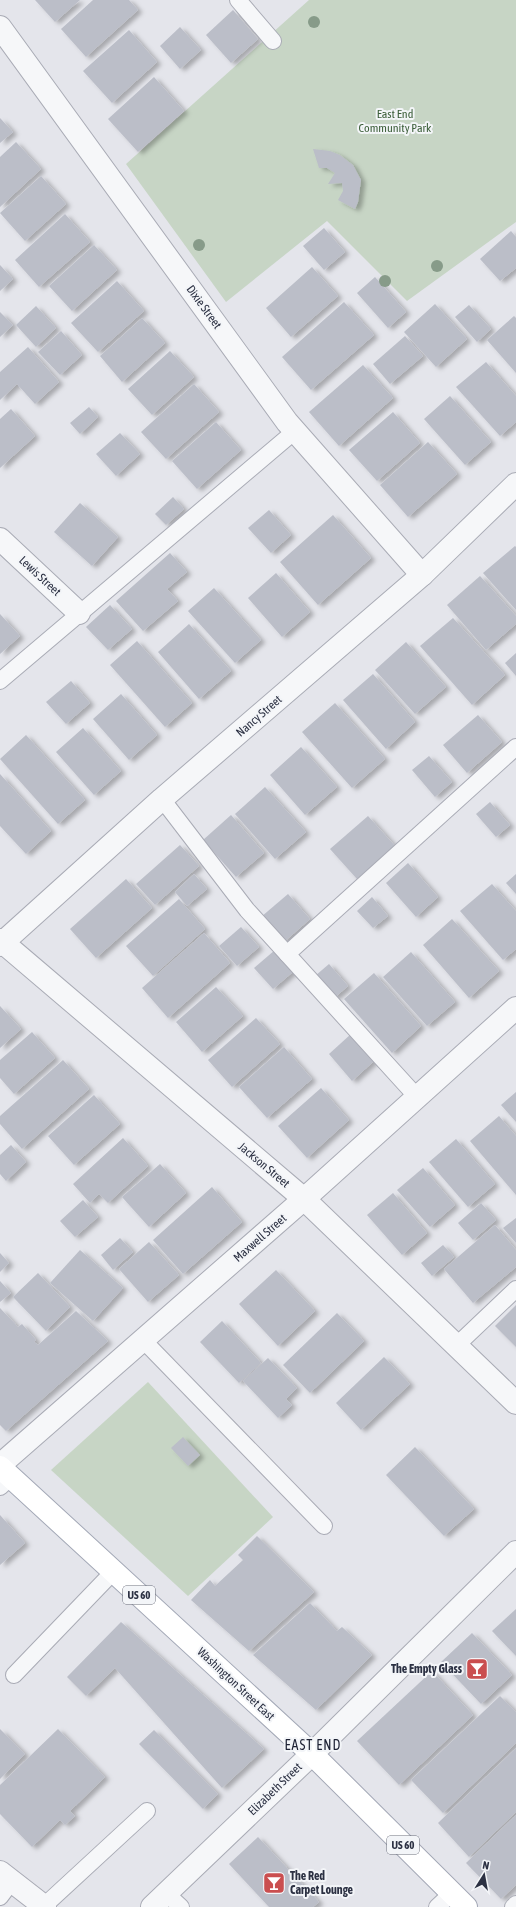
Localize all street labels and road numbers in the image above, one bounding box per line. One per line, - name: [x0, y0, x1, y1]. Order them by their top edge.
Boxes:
- street label: Dixie Street: [183, 282, 225, 332]
- street label: Lewis Street: [16, 553, 64, 599]
- street label: Nancy Street: [233, 692, 285, 740]
- street label: Jackson Street: [235, 1139, 293, 1191]
- street label: Maxwell Street: [231, 1211, 290, 1265]
- road number: US 60: [123, 1586, 155, 1604]
- street label: Washington Street East: [194, 1645, 278, 1724]
- street label: Elizabeth Street: [245, 1760, 305, 1818]
- road number: US 60: [387, 1836, 419, 1854]

